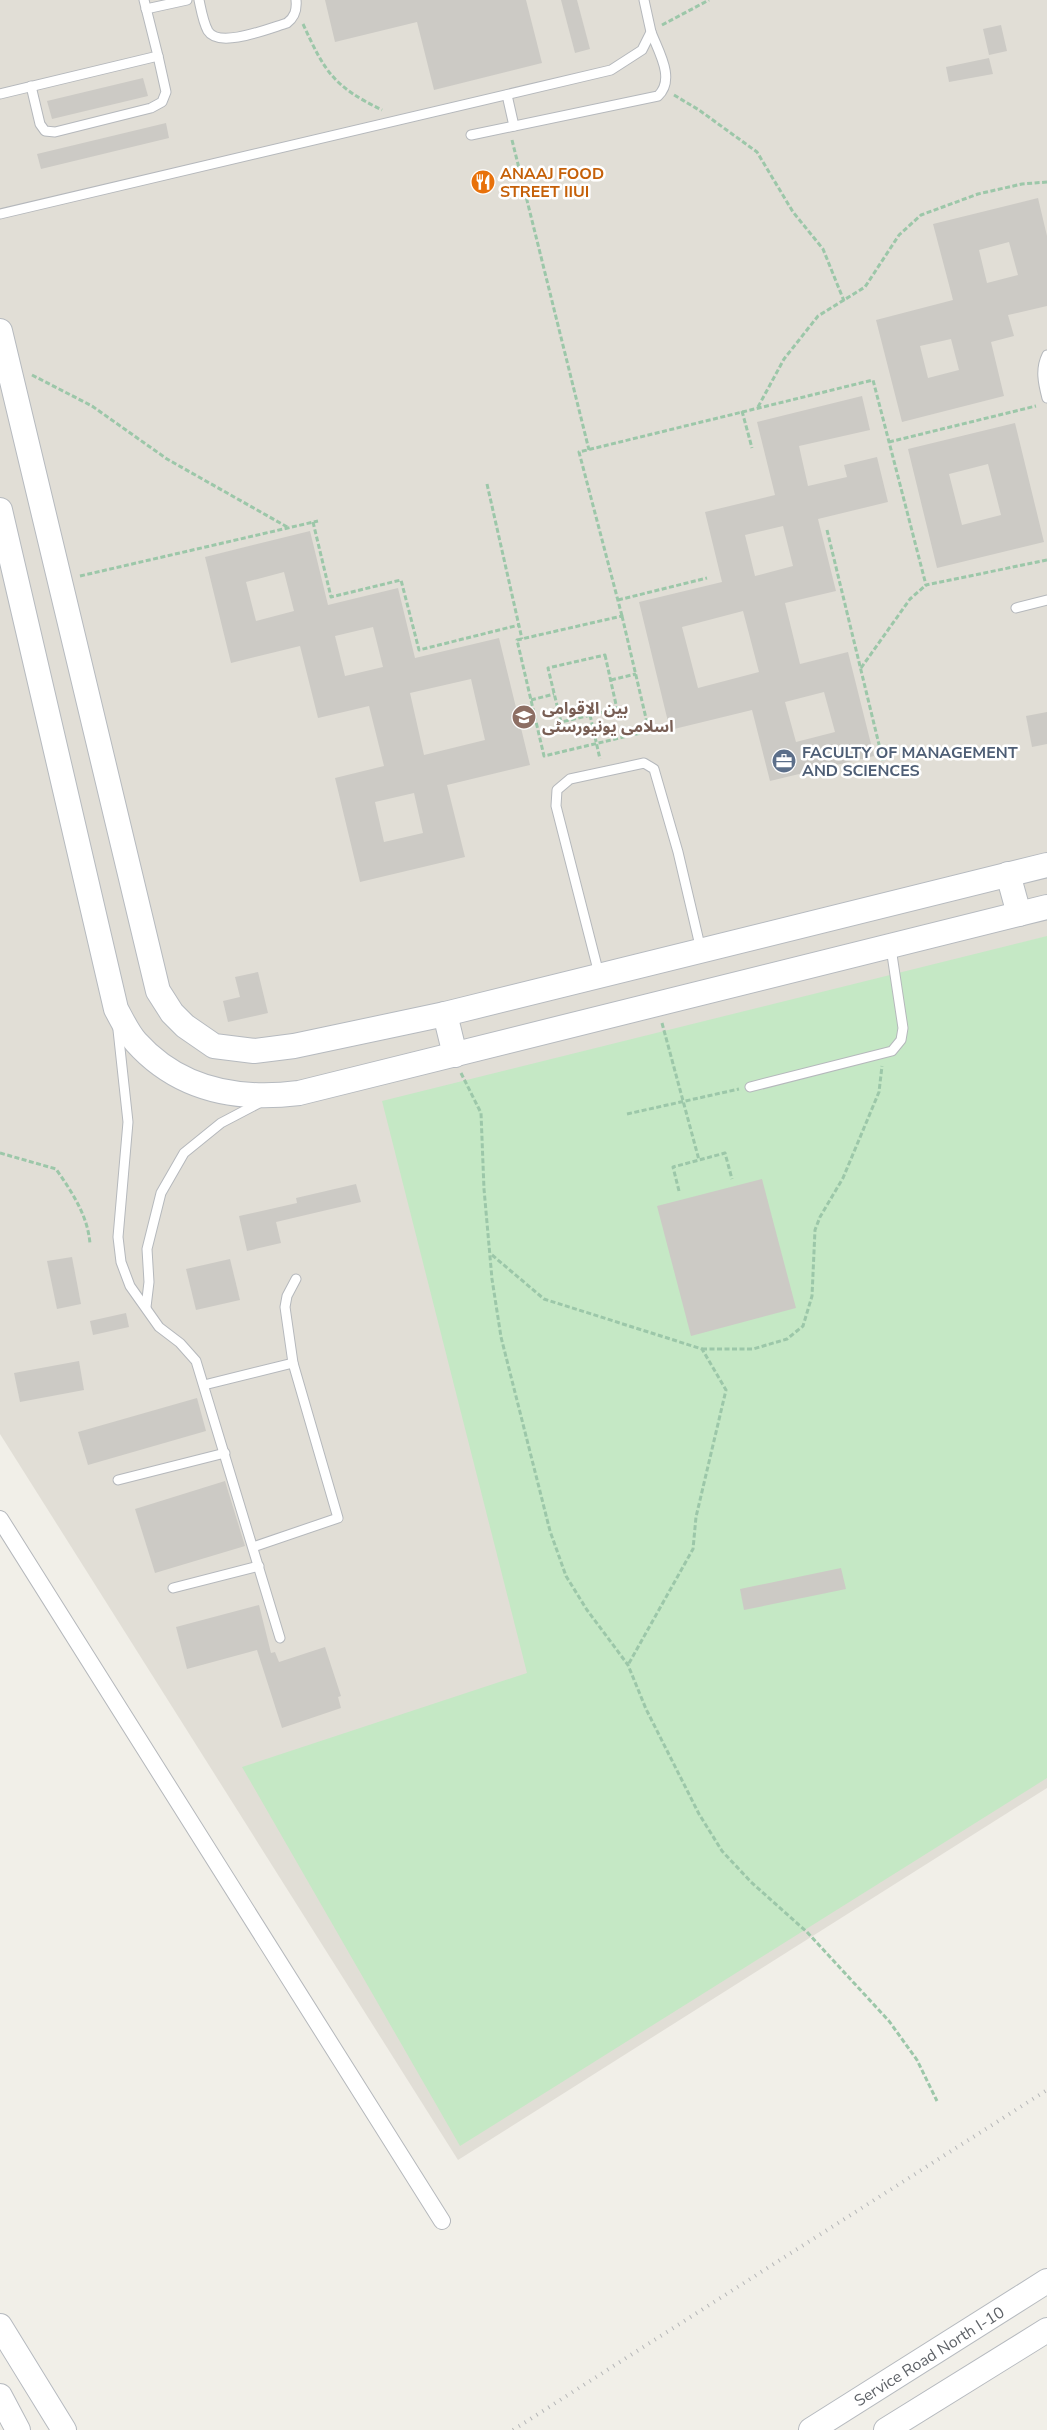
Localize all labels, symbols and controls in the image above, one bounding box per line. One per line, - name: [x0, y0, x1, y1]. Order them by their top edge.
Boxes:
- place label: ANAAJ FOOD STREET IIUI: [500, 163, 604, 203]
- restaurant icon: ANAAJ FOOD STREET IIUI: [470, 169, 496, 195]
- place label: بین الاقوامی اسلامی یونیورسٹی: [542, 698, 674, 738]
- school or university icon: بین الاقوامی اسلامی یونیورسٹی: [511, 704, 537, 730]
- place label: FACULTY OF MANAGEMENT AND SCIENCES: [802, 742, 1018, 782]
- office icon: FACULTY OF MANAGEMENT AND SCIENCES: [771, 748, 797, 774]
- street label: Service Road North I-10: [850, 2302, 1009, 2412]

